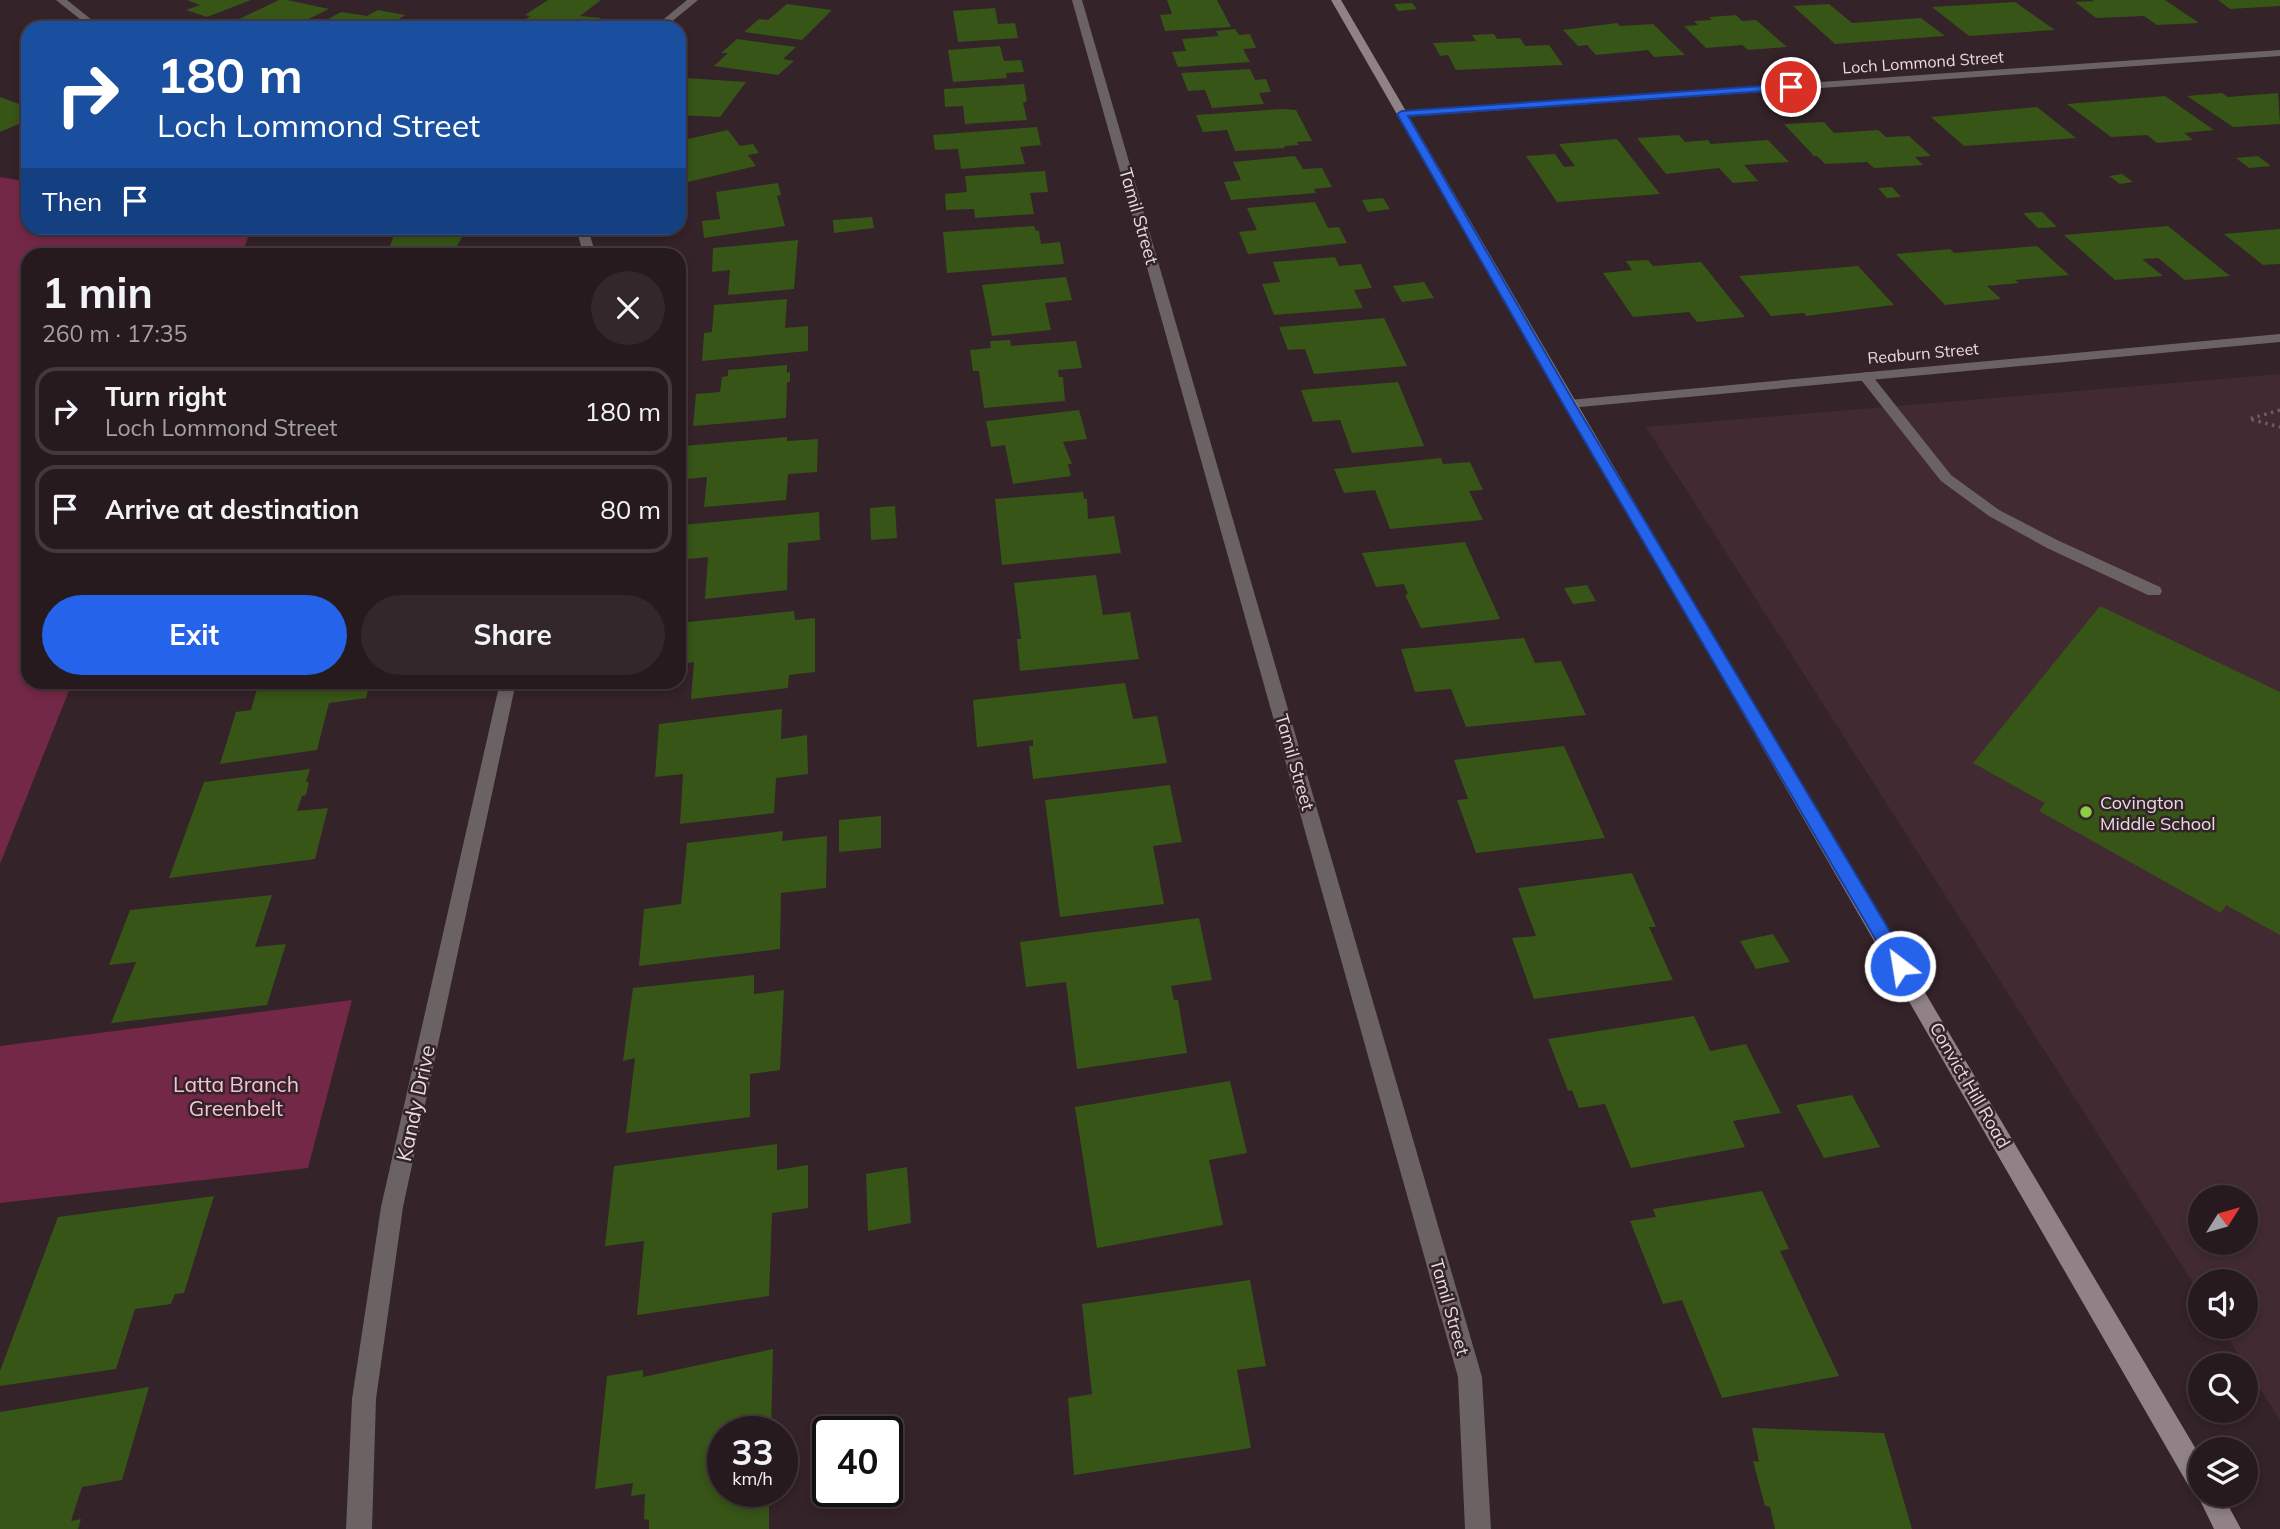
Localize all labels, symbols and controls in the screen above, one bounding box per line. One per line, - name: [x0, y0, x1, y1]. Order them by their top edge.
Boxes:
- text: 180 m: [157, 44, 303, 105]
- street label: Loch Lommond Street: [1842, 46, 2005, 78]
- icon: right: [42, 49, 133, 140]
- pin: [1761, 57, 1821, 117]
- icon: arrive: [1772, 68, 1810, 106]
- text: Loch Lommond Street: [157, 105, 480, 145]
- street label: Tamil Street: [1114, 165, 1164, 267]
- icon: arrive: [116, 182, 154, 220]
- text: Then: [42, 185, 102, 218]
- text: 1 min: [42, 266, 153, 319]
- button: close: [591, 271, 665, 345]
- text: 260 m · 17:35: [42, 319, 187, 348]
- street label: Reaburn Street: [1867, 338, 1980, 368]
- text: Turn right: [105, 380, 226, 413]
- icon: right: [46, 392, 84, 430]
- text: 180 m: [585, 395, 661, 428]
- text: Loch Lommond Street: [105, 413, 337, 442]
- icon: arrive: [46, 490, 84, 528]
- text: Arrive at destination: [105, 493, 360, 526]
- text: 80 m: [600, 493, 661, 526]
- button: Exit: [42, 595, 347, 675]
- button: Share: [361, 595, 665, 675]
- street label: Tamil Street: [1270, 711, 1320, 813]
- place label: Covington Middle School: [2100, 791, 2216, 835]
- marker: Covington Middle School: [2078, 804, 2094, 820]
- position arrow: [1863, 929, 1937, 1003]
- street label: Convict Hill Road: [1925, 1018, 2015, 1152]
- street label: Kandy Drive: [390, 1042, 440, 1164]
- park label: Latta Branch Greenbelt: [173, 1071, 299, 1121]
- north arrow: [2188, 1185, 2258, 1255]
- map controls: [2188, 1185, 2258, 1507]
- street label: Tamil Street: [1425, 1256, 1475, 1358]
- button: sound: [2188, 1269, 2258, 1339]
- button: search: [2188, 1353, 2258, 1423]
- speed limit sign: 40: [812, 1416, 903, 1507]
- text: 33: [731, 1430, 774, 1474]
- button: layers: [2188, 1437, 2258, 1507]
- text: km/h: [732, 1467, 773, 1490]

